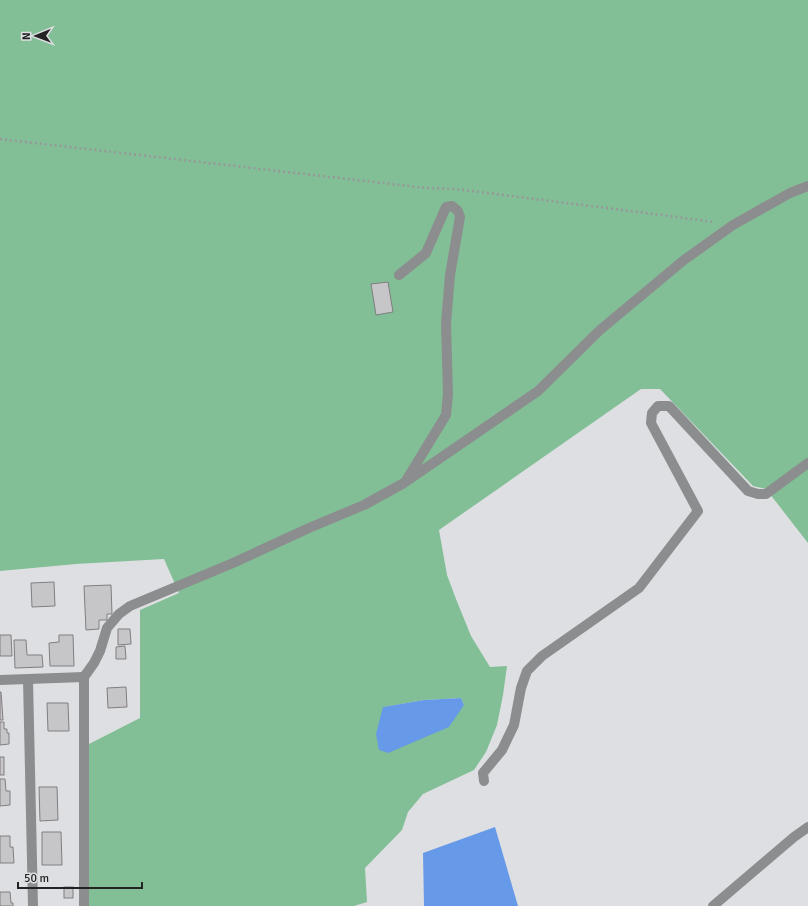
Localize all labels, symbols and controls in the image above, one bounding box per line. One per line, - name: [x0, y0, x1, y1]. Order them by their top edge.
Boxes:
- north arrow: [16, 16, 56, 56]
- text: N: [20, 32, 33, 40]
- scale bar: [18, 864, 142, 890]
- text: 50 m: [24, 871, 49, 886]

